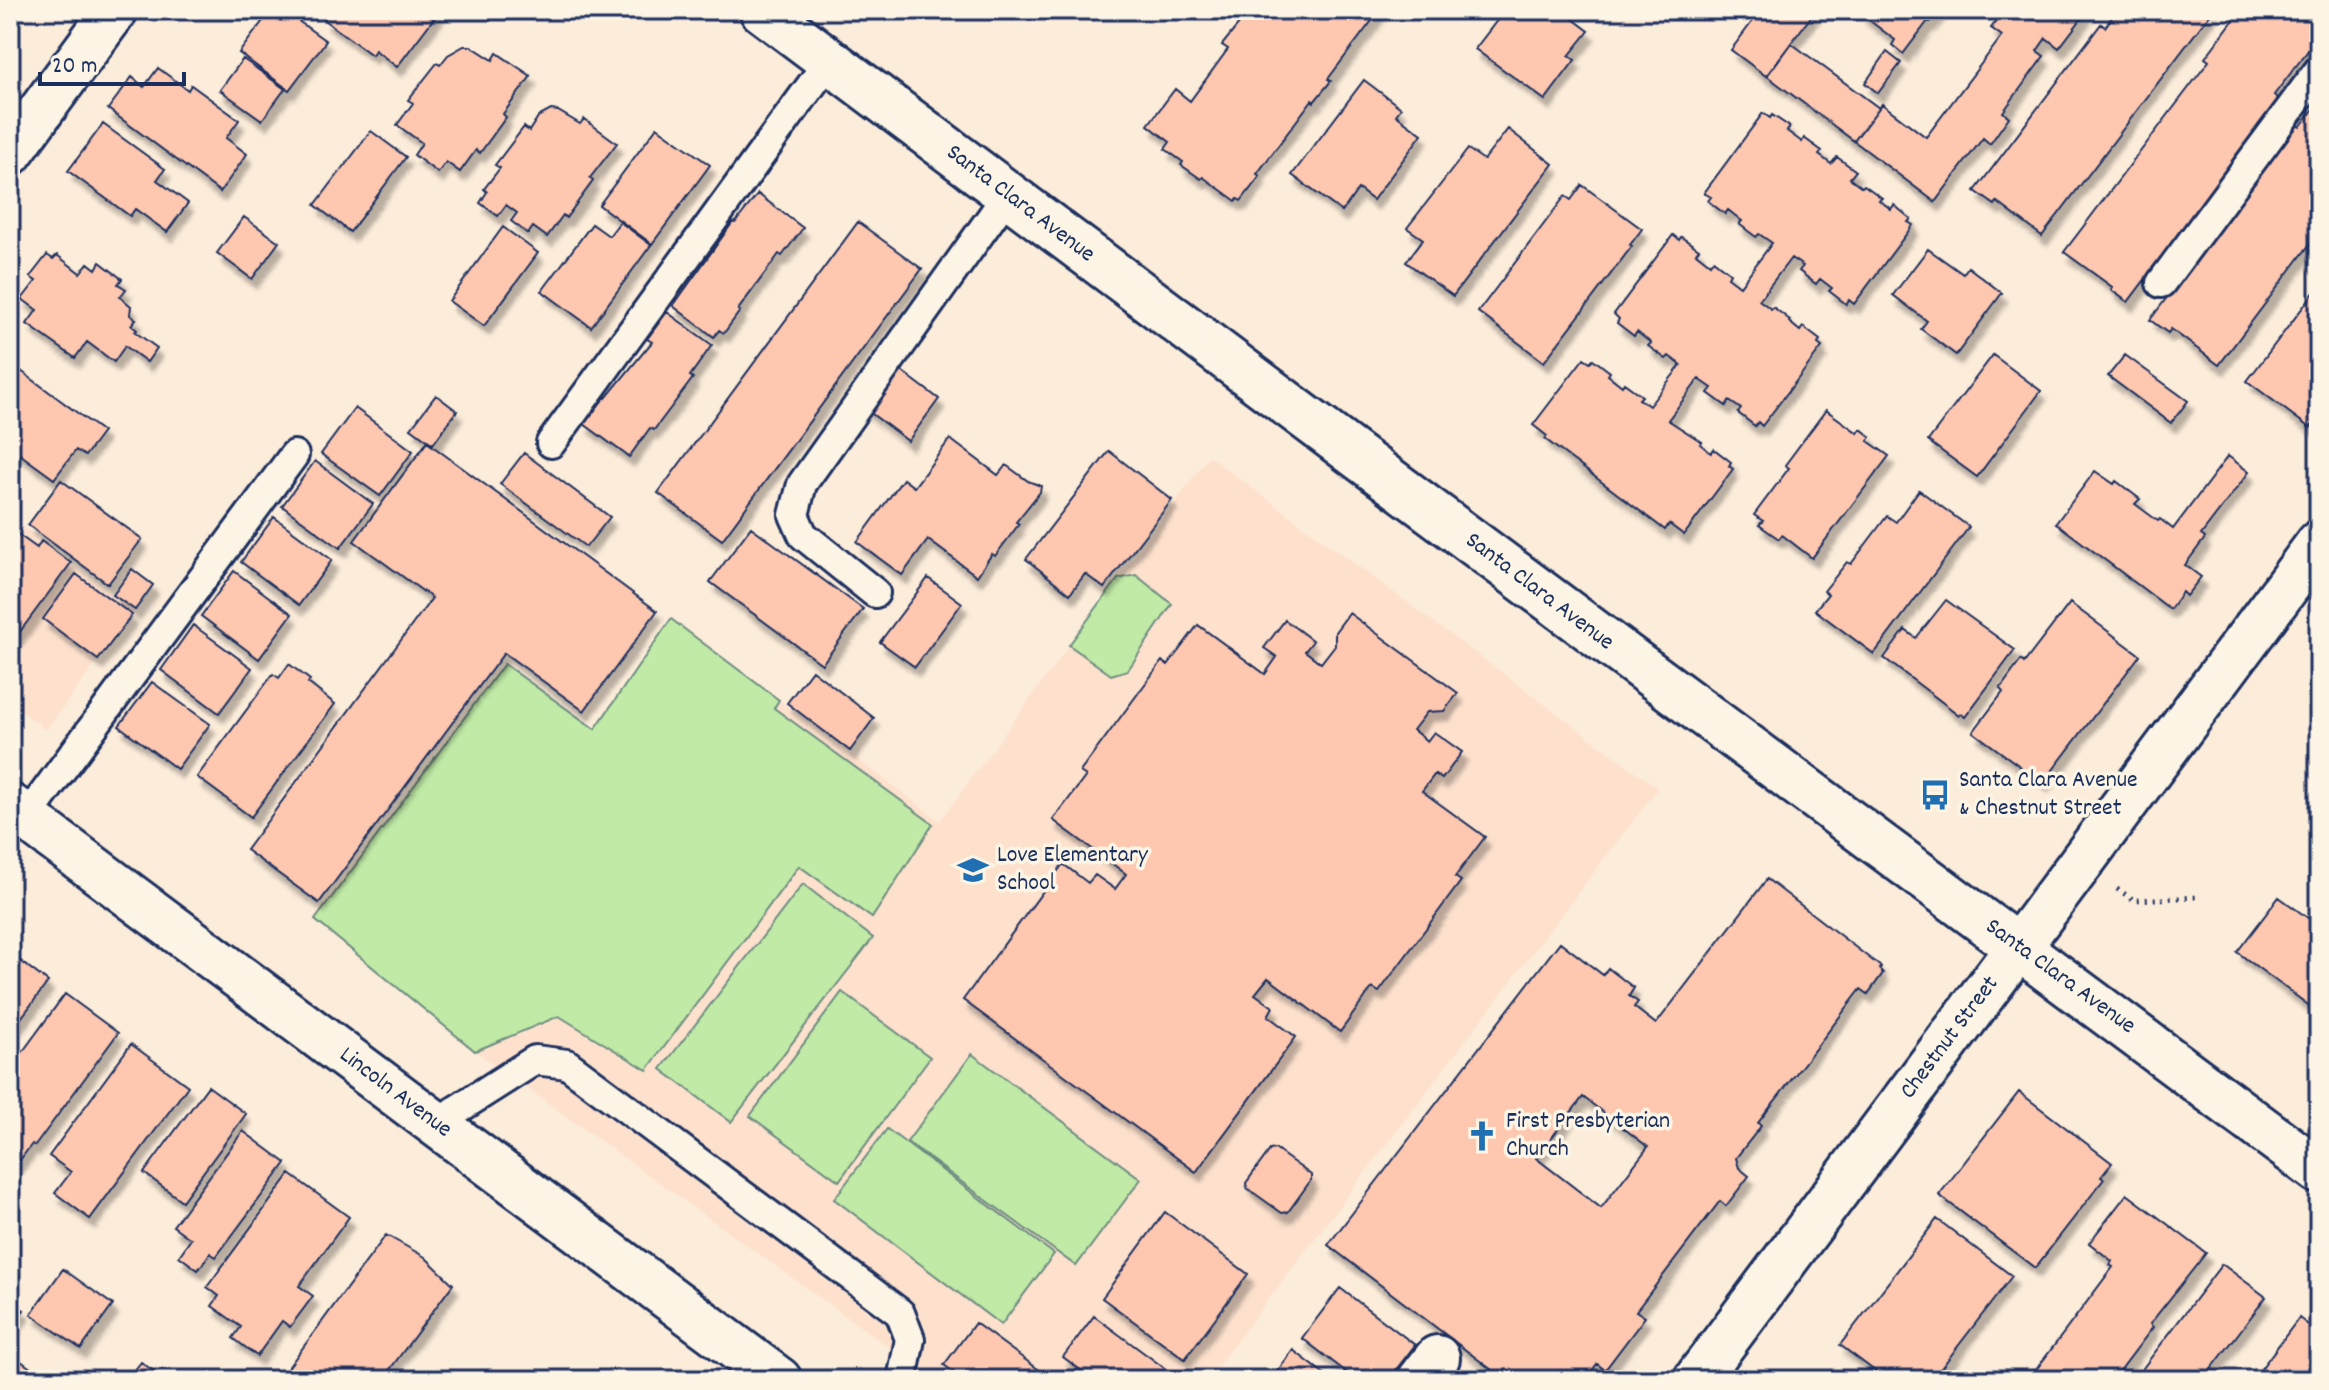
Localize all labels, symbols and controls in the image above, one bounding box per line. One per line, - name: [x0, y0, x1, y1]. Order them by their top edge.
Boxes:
- scale bar: [40, 36, 184, 86]
- text: 20 m: [52, 50, 98, 84]
- street label: Santa Clara Avenue: [938, 137, 1102, 271]
- street label: Santa Clara Avenue: [1457, 525, 1621, 659]
- place label: Santa Clara Avenue & Chestnut Street: [1959, 764, 2138, 826]
- bus stop icon: Santa Clara Avenue & Chestnut Street: [1918, 778, 1952, 812]
- place label: Love Elementary School: [997, 839, 1149, 901]
- school or university icon: Love Elementary School: [956, 853, 990, 887]
- street label: Santa Clara Avenue: [1978, 911, 2142, 1043]
- street label: Chestnut Street: [1892, 969, 2008, 1107]
- street label: Lincoln Avenue: [331, 1039, 459, 1147]
- place label: First Presbyterian Church: [1506, 1105, 1670, 1167]
- church icon: First Presbyterian Church: [1465, 1119, 1499, 1153]

